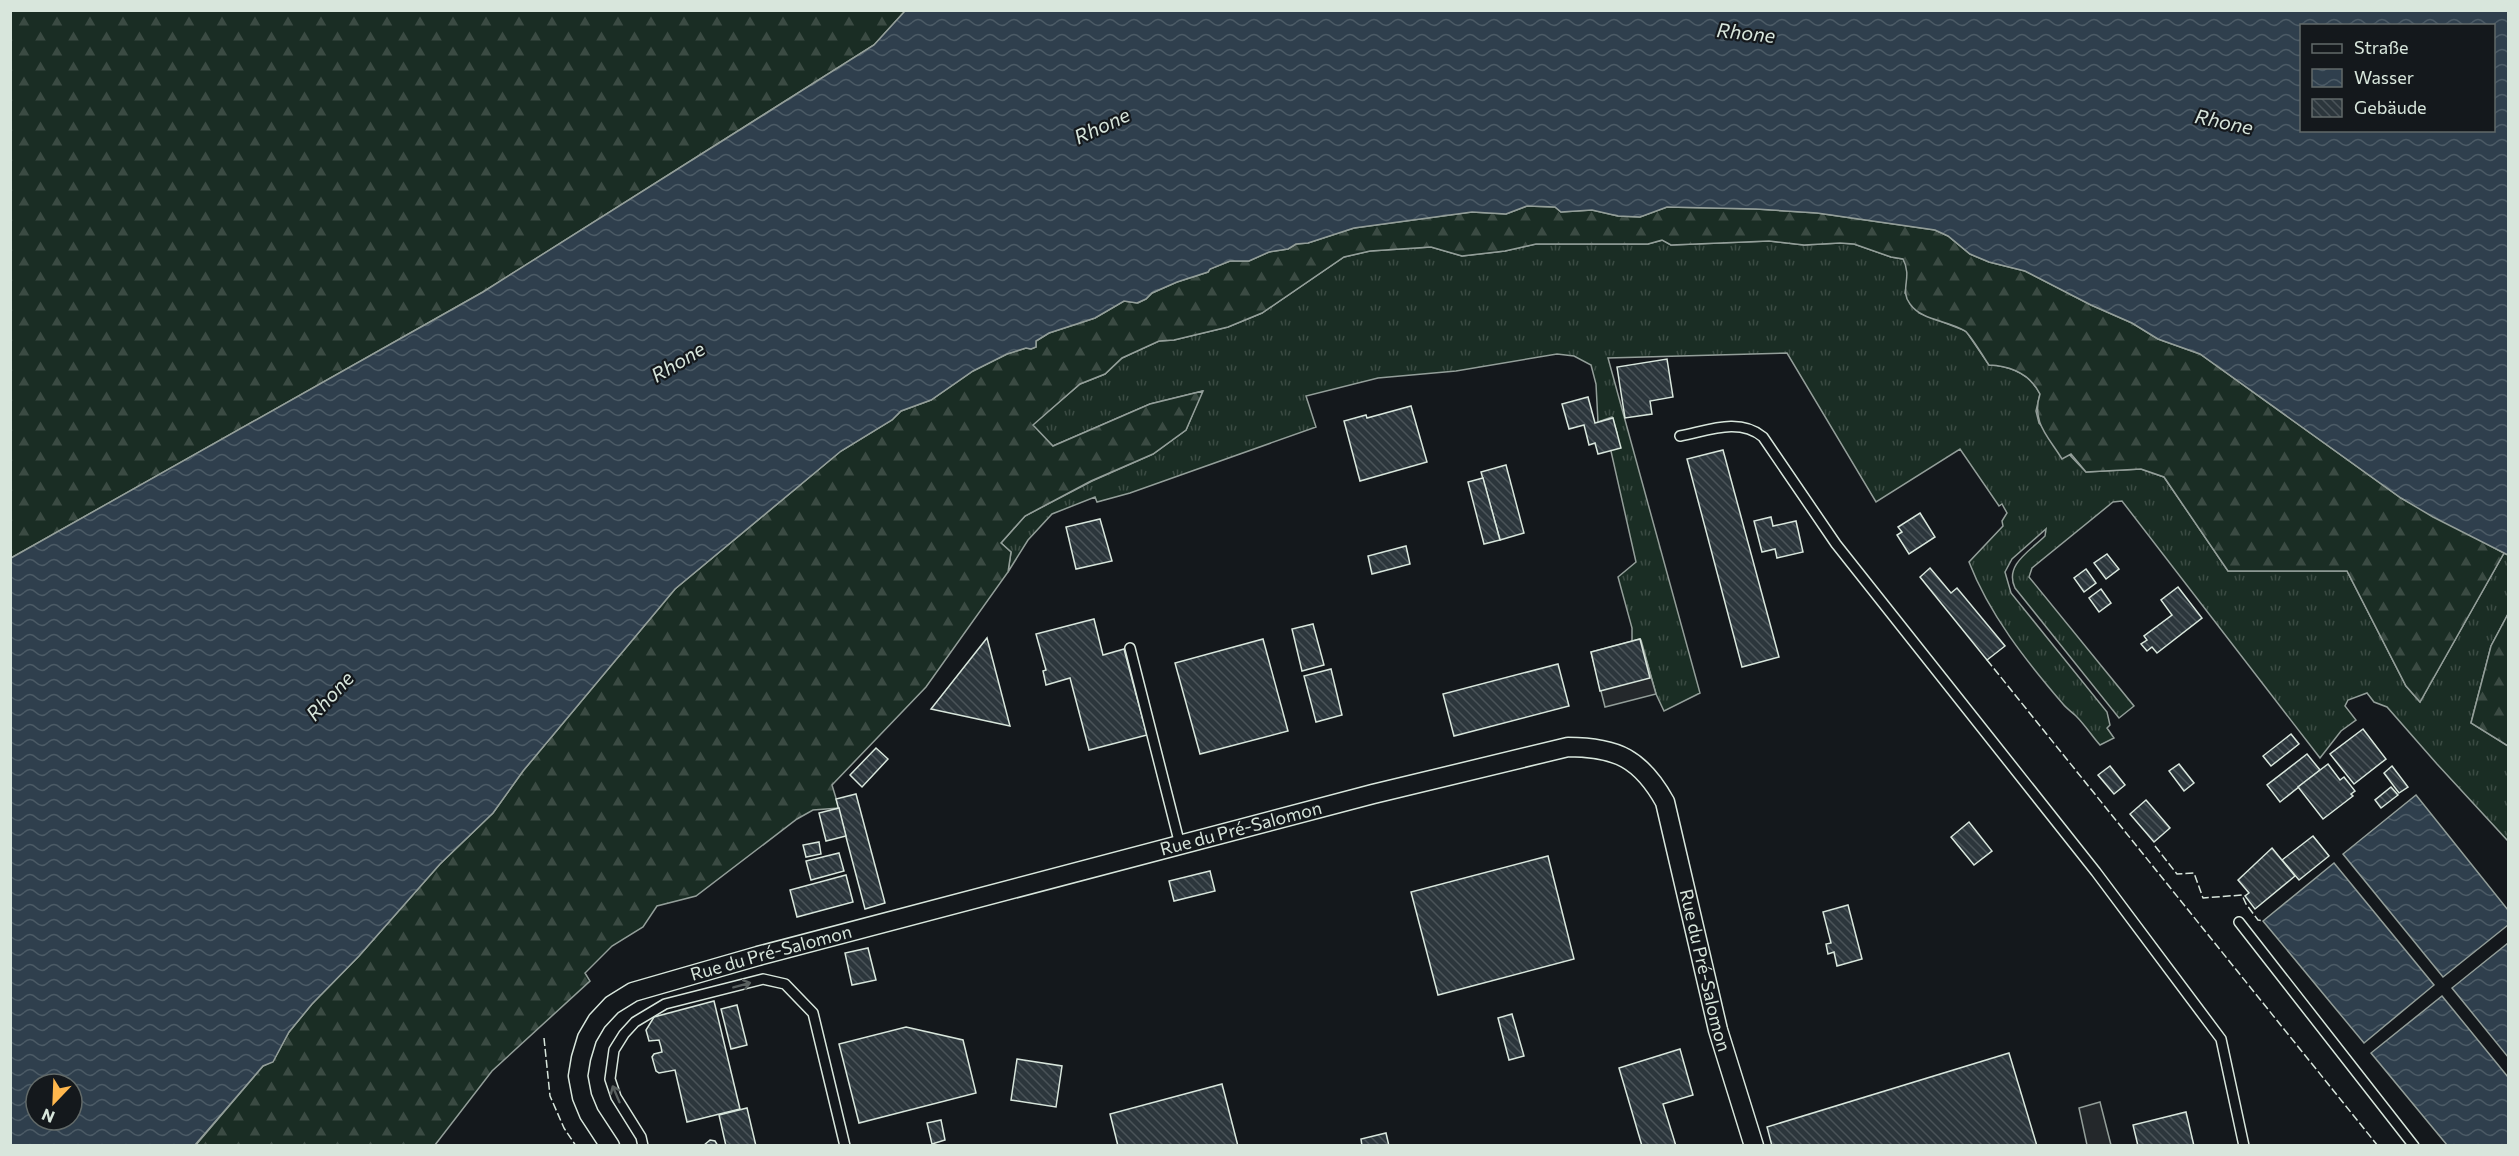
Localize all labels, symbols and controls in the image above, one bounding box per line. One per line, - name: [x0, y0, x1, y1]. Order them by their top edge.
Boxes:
- water label: Rhone: [1716, 17, 1777, 47]
- legend: [2300, 24, 2495, 132]
- text: Straße: [2354, 36, 2409, 58]
- text: Wasser: [2354, 66, 2414, 88]
- text: Gebäude: [2354, 96, 2427, 118]
- water label: Rhone: [1070, 102, 1134, 148]
- water label: Rhone: [2193, 103, 2256, 139]
- water label: Rhone: [646, 335, 709, 387]
- water label: Rhone: [300, 665, 358, 725]
- street label: Rue du Pré-Salomon: [1157, 796, 1324, 860]
- street label: Rue du Pré-Salomon: [1676, 887, 1736, 1054]
- street label: Rue du Pré-Salomon: [688, 920, 854, 985]
- one-way arrow: [732, 979, 751, 991]
- north arrow: [24, 1072, 84, 1132]
- one-way arrow: [610, 1085, 621, 1104]
- text: N: [39, 1105, 57, 1127]

